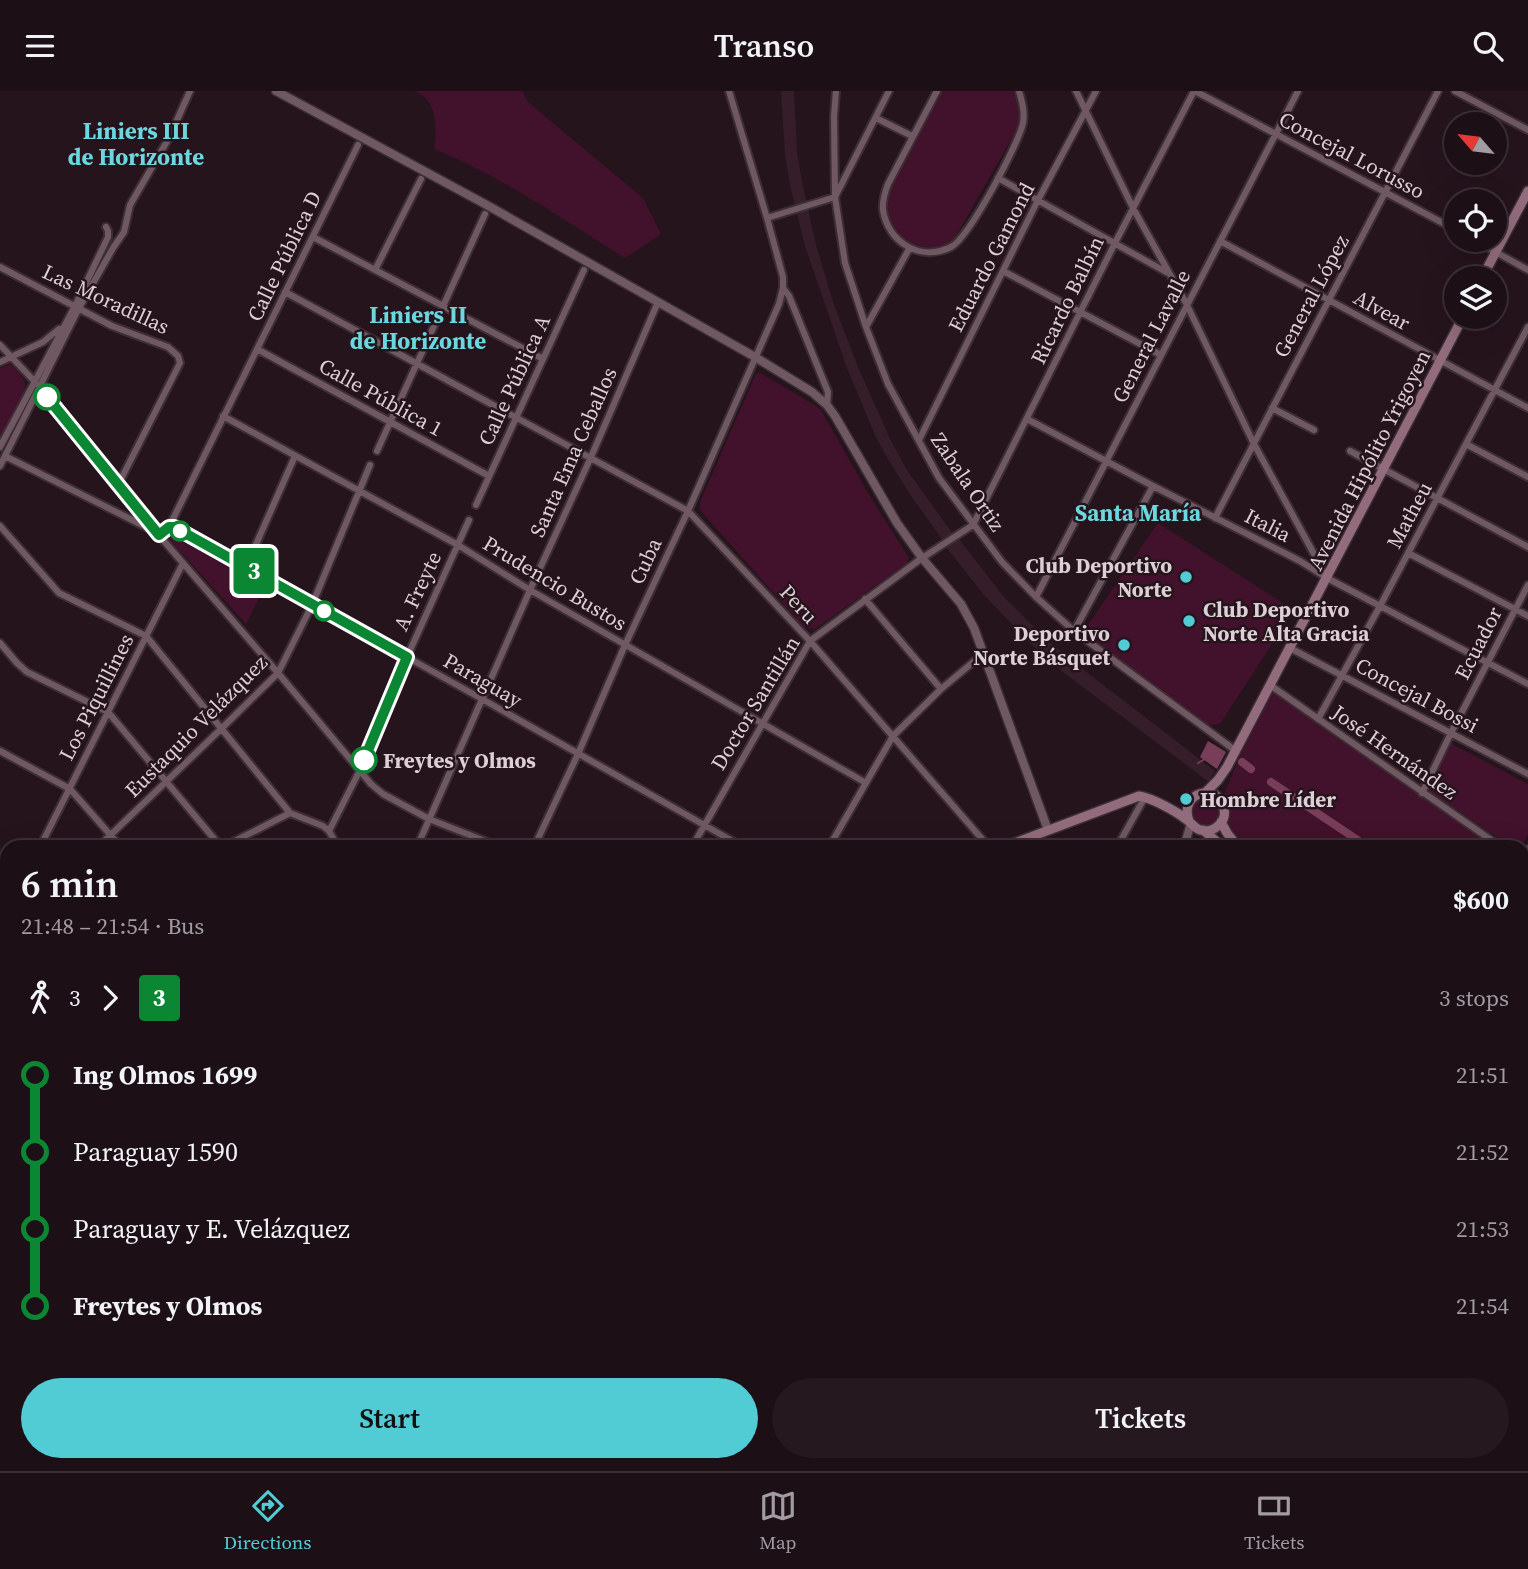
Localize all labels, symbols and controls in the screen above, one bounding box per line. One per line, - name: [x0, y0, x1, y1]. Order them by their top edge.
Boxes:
- text: Transo: [714, 24, 814, 68]
- icon: menu: [21, 27, 59, 65]
- icon: search: [1469, 27, 1507, 65]
- street label: Concejal Lorusso: [1274, 104, 1430, 206]
- north arrow: [1444, 112, 1507, 175]
- map controls: [1444, 112, 1507, 329]
- district label: Liniers III de Horizonte: [68, 115, 204, 173]
- street label: Eduardo Gamond: [941, 177, 1041, 337]
- street label: Calle Pública D: [240, 186, 328, 326]
- button: locate: [1444, 189, 1507, 252]
- street label: General López: [1266, 229, 1356, 363]
- street label: Ricardo Balbín: [1023, 231, 1111, 369]
- street label: Las Moradillas: [38, 257, 174, 341]
- street label: General Lavalle: [1105, 264, 1197, 408]
- button: layers: [1444, 266, 1507, 329]
- street label: Alvear: [1349, 283, 1415, 337]
- district label: Liniers II de Horizonte: [350, 299, 486, 357]
- street label: Calle Pública A: [471, 310, 557, 450]
- street label: Avenida Hipólito Yrigoyen: [1301, 345, 1437, 575]
- street label: Calle Pública 1: [314, 351, 448, 443]
- street label: Santa Ema Ceballos: [522, 362, 624, 542]
- unlabelled marker: [34, 384, 60, 410]
- street label: Zabala Ortiz: [924, 427, 1012, 538]
- street label: Matheu: [1379, 477, 1439, 553]
- district label: Santa María: [1075, 497, 1202, 529]
- street label: Italia: [1240, 501, 1296, 549]
- unlabelled marker: [170, 521, 190, 541]
- street label: Prudencio Bustos: [478, 529, 632, 637]
- street label: Cuba: [622, 533, 668, 589]
- street label: A. Freyte: [386, 547, 448, 635]
- line badge: 3: [231, 548, 277, 594]
- place label: Club Deportivo Norte: [1026, 551, 1172, 604]
- text: 3: [247, 554, 261, 587]
- marker: Club Deportivo Norte: [1178, 569, 1194, 585]
- street label: Peru: [773, 578, 825, 630]
- place label: Club Deportivo Norte Alta Gracia: [1203, 595, 1370, 648]
- unlabelled marker: [314, 601, 334, 621]
- street label: Ecuador: [1447, 601, 1509, 684]
- marker: Club Deportivo Norte Alta Gracia: [1181, 613, 1197, 629]
- place label: Deportivo Norte Básquet: [973, 619, 1110, 672]
- street label: Los Piquillines: [52, 629, 140, 765]
- street label: Doctor Santillán: [704, 630, 807, 775]
- marker: Deportivo Norte Básquet: [1116, 637, 1132, 653]
- street label: Paraguay: [438, 646, 528, 714]
- street label: Eustaquio Velázquez: [118, 648, 274, 804]
- street label: Concejal Bossi: [1350, 650, 1484, 740]
- street label: José Hernández: [1325, 697, 1464, 806]
- place label: Freytes y Olmos: [383, 746, 536, 775]
- marker: Freytes y Olmos: [351, 747, 377, 773]
- place label: Hombre Líder: [1200, 785, 1336, 814]
- marker: Hombre Líder: [1178, 791, 1194, 807]
- text: 6 min: [21, 858, 119, 910]
- text: $600: [1453, 882, 1509, 918]
- text: 21:48 – 21:54 · Bus: [21, 910, 204, 942]
- icon: walk: [21, 979, 59, 1017]
- icon: forward: [91, 979, 129, 1017]
- text: 3: [153, 981, 166, 1014]
- text: 3: [69, 982, 81, 1014]
- text: 3 stops: [1439, 982, 1509, 1014]
- text: Ing Olmos 1699: [73, 1057, 257, 1093]
- text: 21:51: [1456, 1059, 1509, 1091]
- text: Paraguay 1590: [73, 1134, 238, 1170]
- text: 21:52: [1456, 1136, 1509, 1168]
- text: Paraguay y E. Velázquez: [73, 1211, 350, 1247]
- text: 21:53: [1456, 1213, 1509, 1245]
- text: Freytes y Olmos: [73, 1288, 262, 1324]
- text: 21:54: [1456, 1290, 1509, 1322]
- button: Start: [21, 1378, 758, 1458]
- button: Tickets: [772, 1378, 1509, 1458]
- tab: Directions: [224, 1487, 312, 1555]
- tab: Map: [759, 1487, 797, 1555]
- tab: Tickets: [1244, 1487, 1304, 1555]

